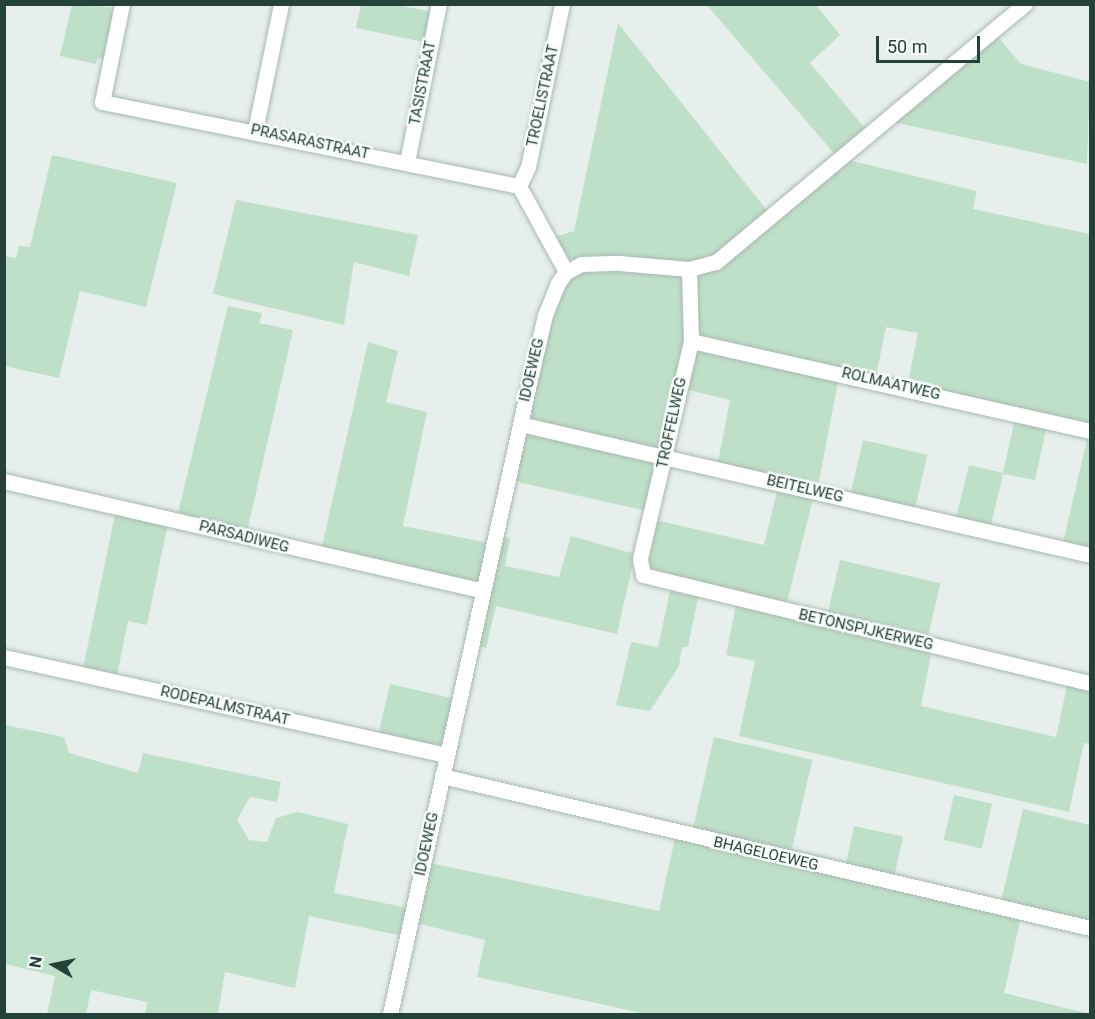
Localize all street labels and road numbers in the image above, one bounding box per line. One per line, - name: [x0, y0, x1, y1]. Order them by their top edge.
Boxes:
- street label: TASISTRAAT: [406, 39, 440, 127]
- street label: TROELISTRAAT: [523, 43, 563, 149]
- street label: PRASARASTRAAT: [249, 121, 371, 163]
- street label: IDOEWEG: [516, 336, 548, 404]
- street label: ROLMAATWEG: [840, 364, 942, 404]
- street label: TROFFELWEG: [654, 376, 690, 470]
- street label: BEITELWEG: [765, 471, 845, 507]
- street label: PARSADIWEG: [197, 517, 291, 557]
- street label: BETONSPIJKERWEG: [797, 606, 935, 654]
- street label: RODEPALMSTRAAT: [159, 682, 291, 730]
- street label: IDOEWEG: [411, 810, 443, 878]
- street label: BHAGELOEWEG: [712, 833, 820, 875]

